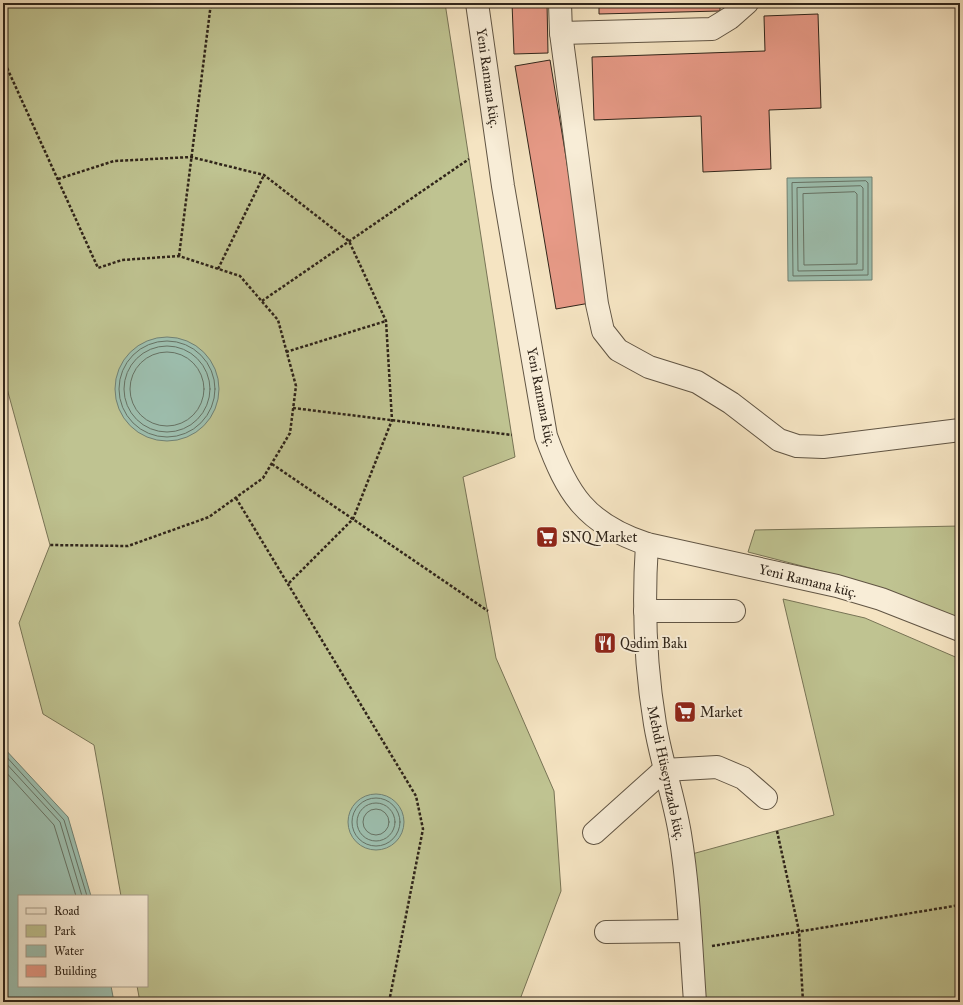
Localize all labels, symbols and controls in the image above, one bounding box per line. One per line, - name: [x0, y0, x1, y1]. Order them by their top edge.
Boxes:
- street label: Yeni Ramana küç.: [473, 27, 503, 129]
- street label: Yeni Ramana küç.: [523, 346, 559, 448]
- supermarket icon: SNQ Market: [534, 524, 560, 550]
- place label: SNQ Market: [562, 529, 637, 546]
- street label: Yeni Ramana küç.: [757, 561, 859, 601]
- restaurant icon: Qədim Bakı: [592, 630, 618, 656]
- place label: Qədim Bakı: [620, 635, 687, 652]
- supermarket icon: Market: [672, 699, 698, 725]
- street label: Mehdi Hüseynzadə küç.: [643, 704, 689, 842]
- place label: Market: [700, 704, 743, 721]
- legend: [18, 895, 148, 987]
- text: Road: [54, 904, 80, 918]
- text: Park: [54, 924, 76, 938]
- text: Water: [54, 944, 84, 958]
- text: Building: [54, 964, 97, 979]

